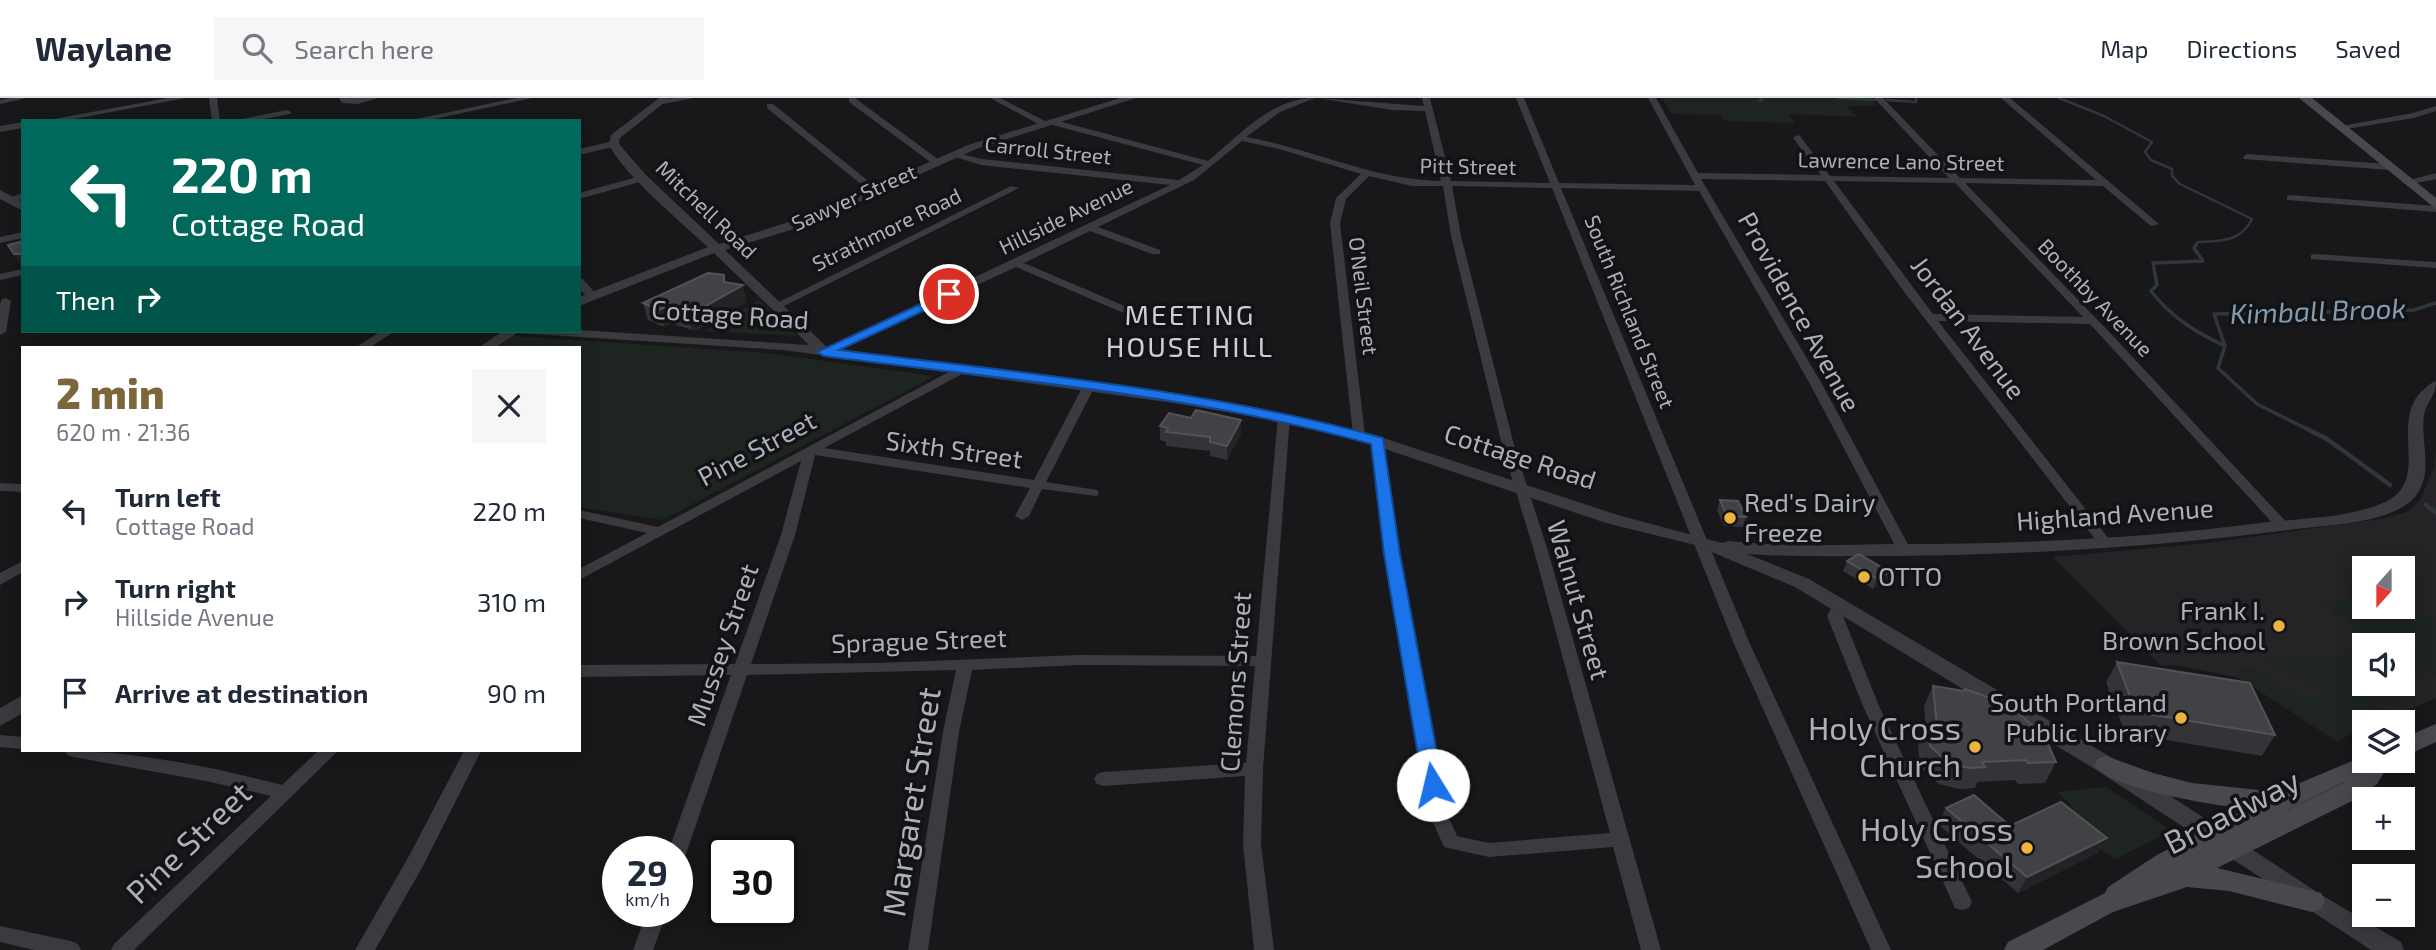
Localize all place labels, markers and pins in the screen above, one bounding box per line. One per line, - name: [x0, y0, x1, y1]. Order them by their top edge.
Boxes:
- pin: [919, 264, 979, 324]
- place label: Red's Dairy Freeze: [1744, 486, 1876, 547]
- marker: Red's Dairy Freeze: [1722, 510, 1738, 526]
- place label: OTTO: [1878, 560, 1942, 591]
- marker: OTTO: [1856, 569, 1872, 585]
- place label: Frank I. Brown School: [2102, 594, 2265, 655]
- marker: Frank I. Brown School: [2271, 618, 2287, 634]
- place label: South Portland Public Library: [1990, 686, 2167, 747]
- place label: Holy Cross Church: [1808, 708, 1961, 783]
- marker: South Portland Public Library: [2173, 710, 2189, 726]
- marker: Holy Cross Church: [1967, 739, 1983, 755]
- place label: Holy Cross School: [1860, 809, 2013, 884]
- marker: Holy Cross School: [2019, 840, 2035, 856]

